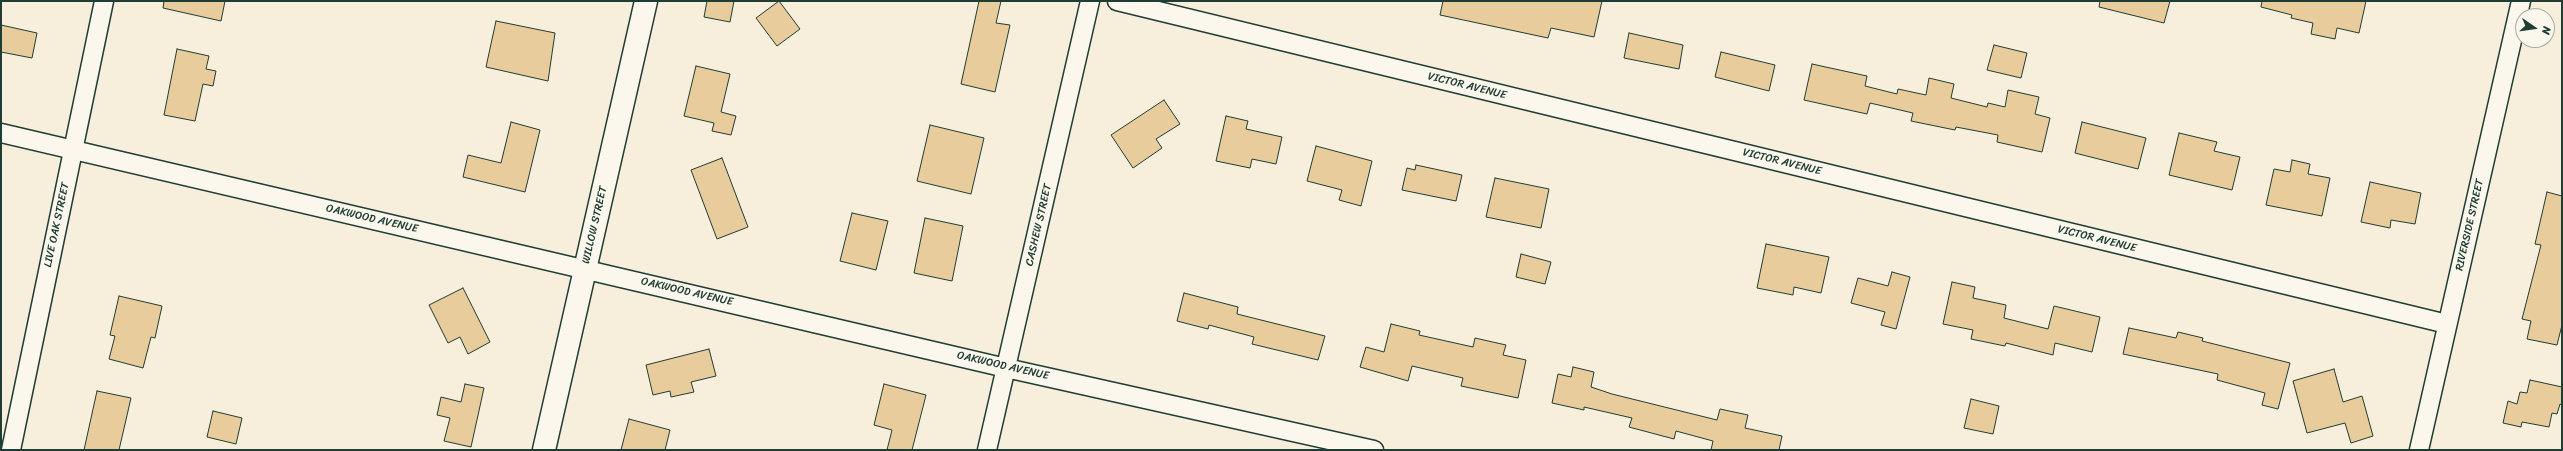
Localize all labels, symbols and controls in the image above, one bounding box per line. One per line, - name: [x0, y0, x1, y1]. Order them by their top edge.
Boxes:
- north arrow: [2515, 8, 2555, 48]
- text: N: [2536, 25, 2556, 36]
- street label: VICTOR AVENUE: [1426, 70, 1508, 102]
- street label: VICTOR AVENUE: [1741, 146, 1823, 178]
- street label: RIVERSIDE STREET: [2453, 178, 2487, 272]
- street label: LIVE OAK STREET: [42, 181, 72, 269]
- street label: CASHEW STREET: [1023, 183, 1055, 267]
- street label: WILLOW STREET: [580, 185, 610, 265]
- street label: OAKWOOD AVENUE: [325, 202, 419, 236]
- street label: VICTOR AVENUE: [2056, 223, 2138, 255]
- street label: OAKWOOD AVENUE: [640, 275, 734, 309]
- street label: OAKWOOD AVENUE: [956, 349, 1050, 383]

